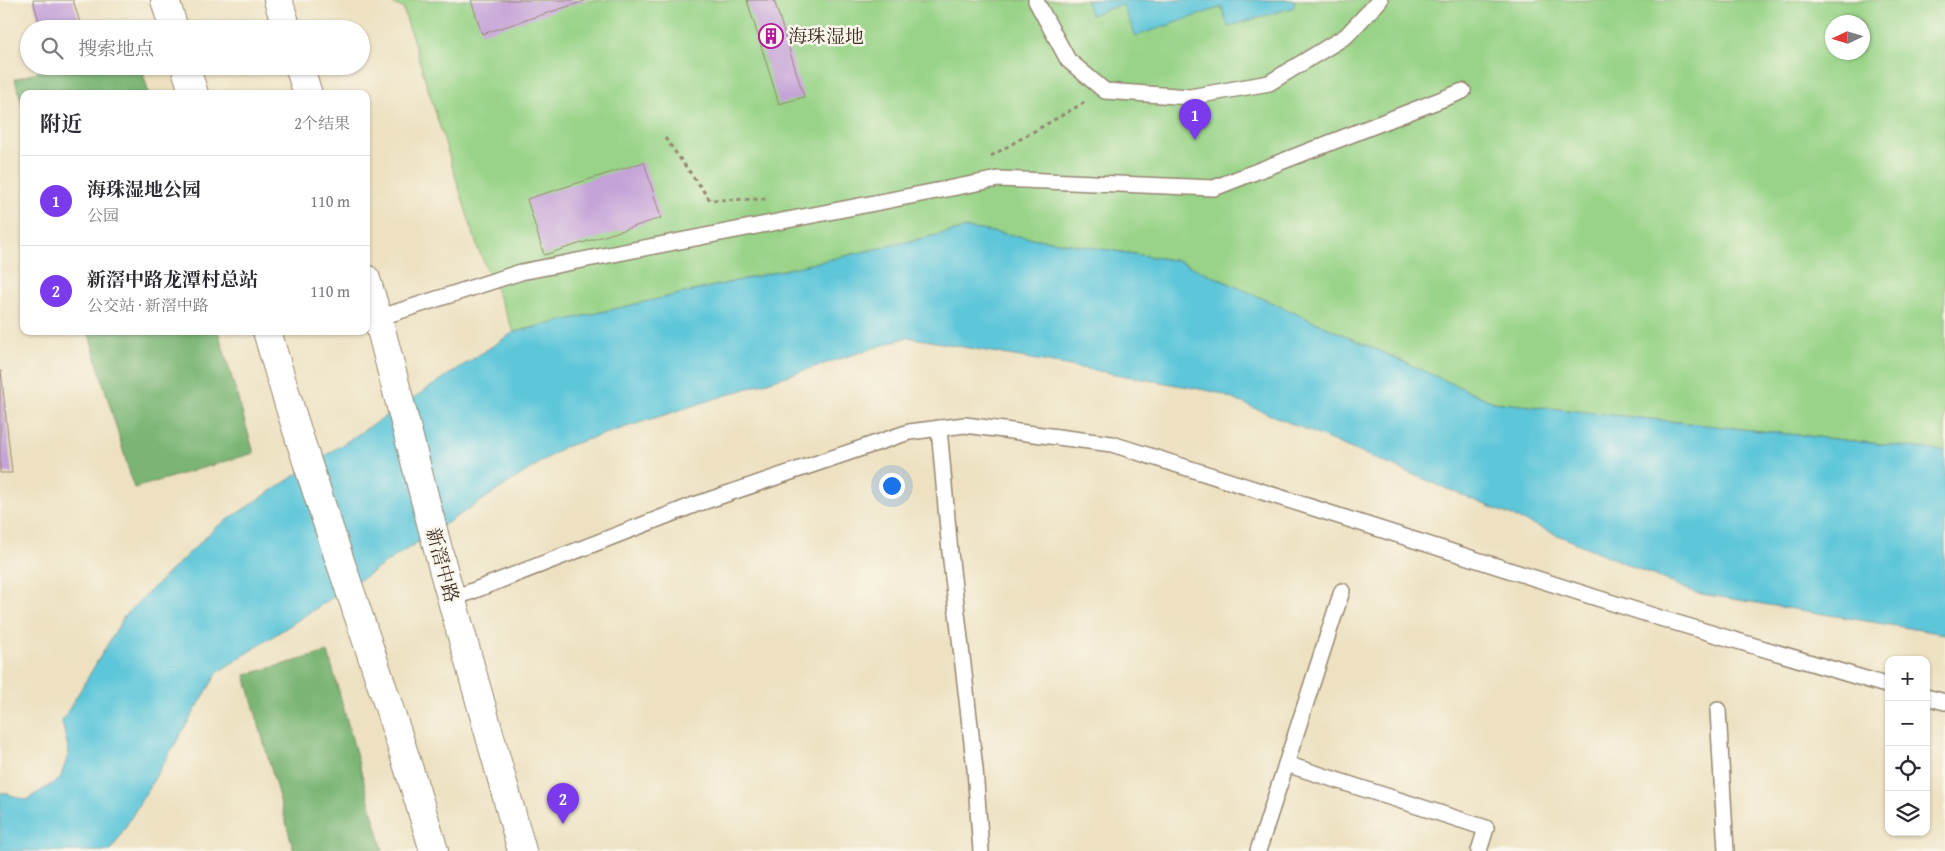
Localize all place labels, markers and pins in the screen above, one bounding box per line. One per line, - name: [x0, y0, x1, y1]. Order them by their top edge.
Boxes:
- place label: 海珠湿地: [788, 22, 864, 50]
- building icon: 海珠湿地: [758, 23, 784, 49]
- pin: 1: [1179, 99, 1211, 140]
- pin: 2: [547, 783, 579, 824]

